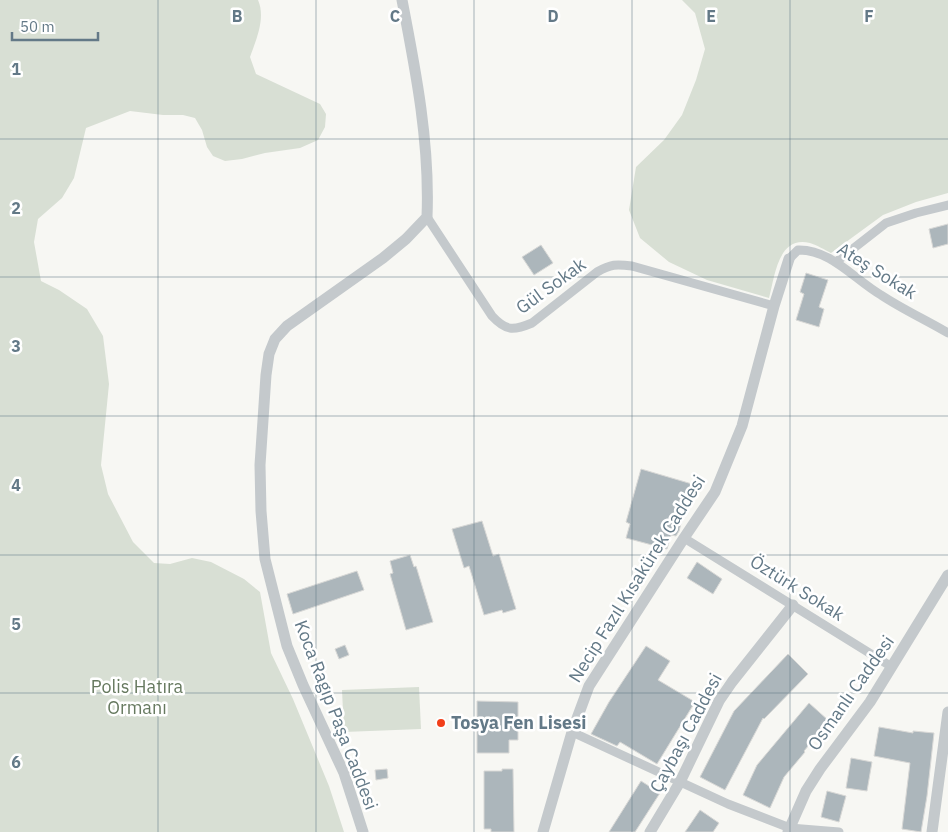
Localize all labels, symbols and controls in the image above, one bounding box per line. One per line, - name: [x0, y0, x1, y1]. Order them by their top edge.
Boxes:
- text: B: [232, 6, 243, 26]
- text: C: [390, 6, 400, 26]
- text: D: [547, 6, 559, 26]
- text: E: [706, 6, 716, 26]
- text: F: [864, 6, 874, 26]
- scale bar: [12, 10, 99, 42]
- text: 50 m: [20, 17, 55, 36]
- text: 1: [11, 59, 21, 79]
- text: 2: [11, 198, 21, 218]
- street label: Ateş Sokak: [833, 237, 922, 304]
- street label: Gül Sokak: [511, 252, 591, 319]
- text: 3: [11, 336, 21, 356]
- street label: Necip Fazıl Kısakürek Caddesi: [563, 471, 710, 687]
- text: 4: [11, 475, 21, 495]
- street label: Öztürk Sokak: [746, 549, 849, 626]
- text: 5: [11, 614, 21, 634]
- street label: Koca Ragıp Paşa Caddesi: [290, 617, 383, 813]
- street label: Osmanlı Caddesi: [802, 631, 899, 755]
- street label: Çaybaşı Caddesi: [644, 669, 727, 796]
- park label: Polis Hatıra Ormanı: [91, 675, 184, 719]
- place label: Tosya Fen Lisesi: [451, 711, 586, 734]
- marker: Tosya Fen Lisesi: [435, 717, 447, 729]
- text: 6: [11, 752, 21, 772]

